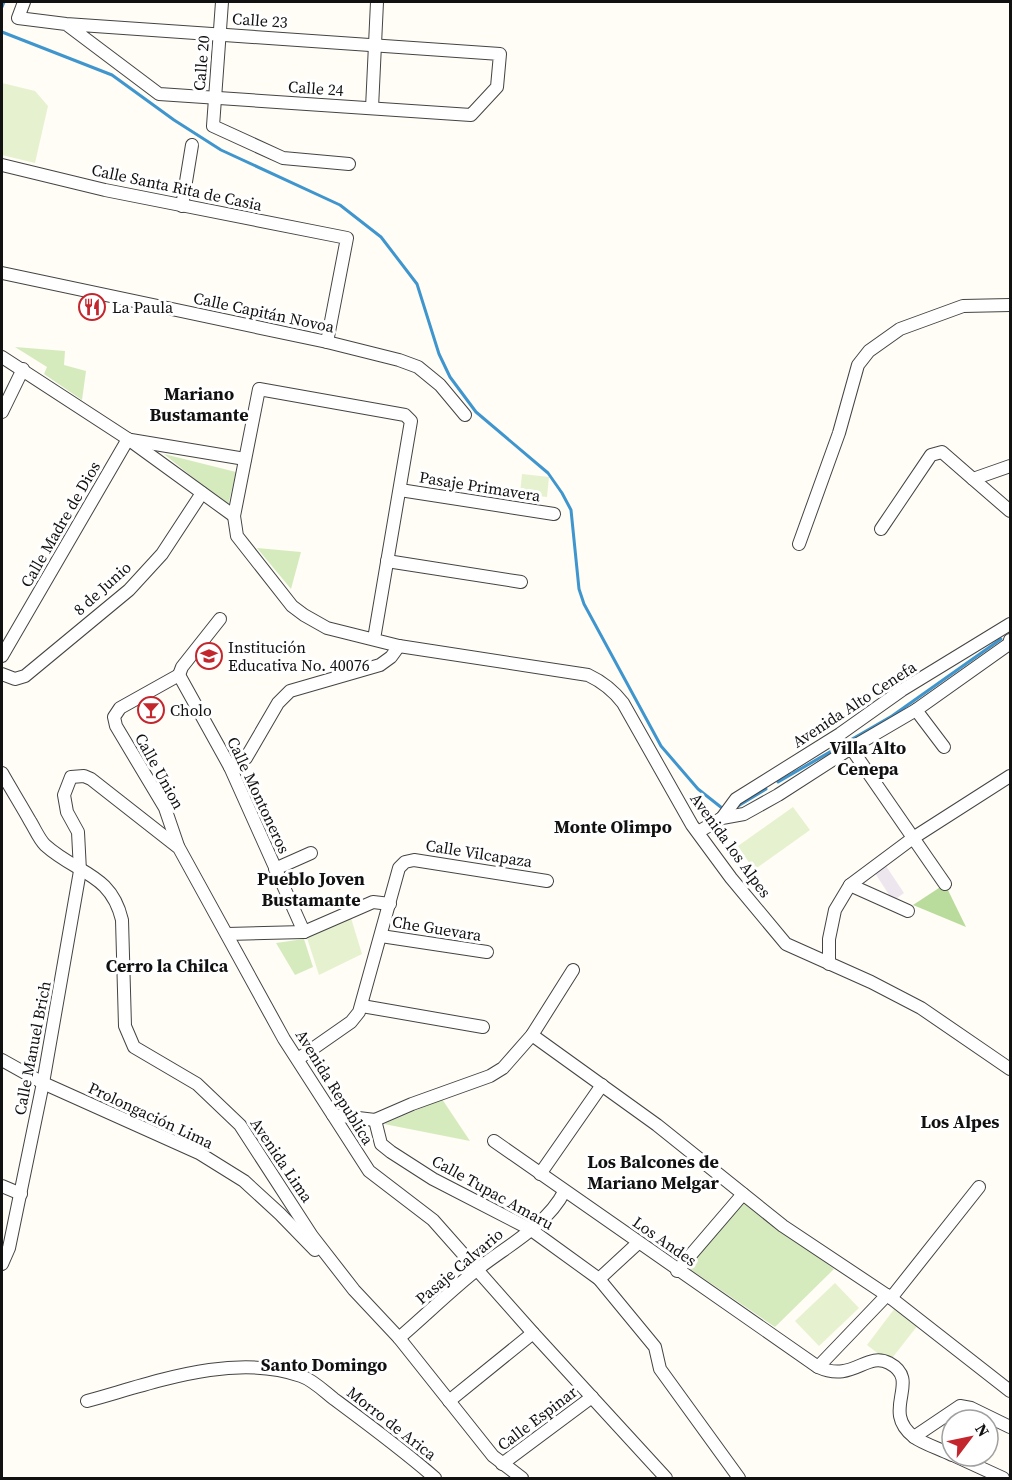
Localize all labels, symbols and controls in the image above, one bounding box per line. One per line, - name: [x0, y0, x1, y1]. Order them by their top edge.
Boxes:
- street label: Calle 23: [231, 7, 289, 33]
- street label: Calle 20: [188, 34, 214, 92]
- street label: Calle 24: [287, 75, 345, 101]
- street label: Calle Santa Rita de Casia: [90, 158, 265, 216]
- street label: Calle Capitán Novoa: [192, 286, 337, 338]
- restaurant icon: La Paula: [77, 292, 107, 322]
- place label: La Paula: [112, 296, 174, 318]
- district label: Mariano Bustamante: [149, 381, 249, 427]
- street label: Calle Madre de Dios: [15, 457, 105, 591]
- street label: Pasaje Primavera: [418, 466, 543, 507]
- street label: 8 de Junio: [68, 556, 136, 620]
- place label: Institución Educativa No. 40076: [228, 636, 370, 676]
- school or university icon: Institución Educativa No. 40076: [194, 641, 224, 671]
- street label: Avenida Alto Cenefa: [788, 655, 921, 752]
- bar icon: Cholo: [136, 695, 166, 725]
- place label: Cholo: [170, 699, 212, 721]
- street label: Calle Union: [130, 729, 190, 813]
- street label: Calle Montoneros: [222, 733, 296, 857]
- district label: Villa Alto Cenepa: [830, 735, 906, 781]
- street label: Avenida los Alpes: [685, 788, 777, 902]
- district label: Monte Olimpo: [554, 814, 672, 839]
- street label: Calle Vilcapaza: [424, 834, 535, 872]
- district label: Pueblo Joven Bustamante: [257, 866, 365, 912]
- street label: Che Guevara: [391, 910, 484, 946]
- district label: Cerro la Chilca: [106, 953, 229, 978]
- street label: Calle Manuel Brich: [8, 979, 56, 1117]
- street label: Avenida Republica: [291, 1025, 380, 1150]
- street label: Prolongación Lima: [85, 1076, 218, 1154]
- district label: Los Alpes: [920, 1109, 1000, 1134]
- street label: Avenida Lima: [246, 1113, 319, 1207]
- street label: Calle Tupac Amaru: [428, 1149, 558, 1235]
- district label: Los Balcones de Mariano Melgar: [587, 1149, 719, 1195]
- street label: Los Andes: [629, 1211, 701, 1271]
- street label: Pasaje Calvario: [411, 1223, 508, 1309]
- district label: Santo Domingo: [261, 1352, 387, 1377]
- street label: Morro de Arica: [343, 1381, 442, 1465]
- street label: Calle Espinar: [493, 1381, 582, 1455]
- north arrow: [940, 1408, 1000, 1468]
- text: N: [970, 1419, 995, 1441]

